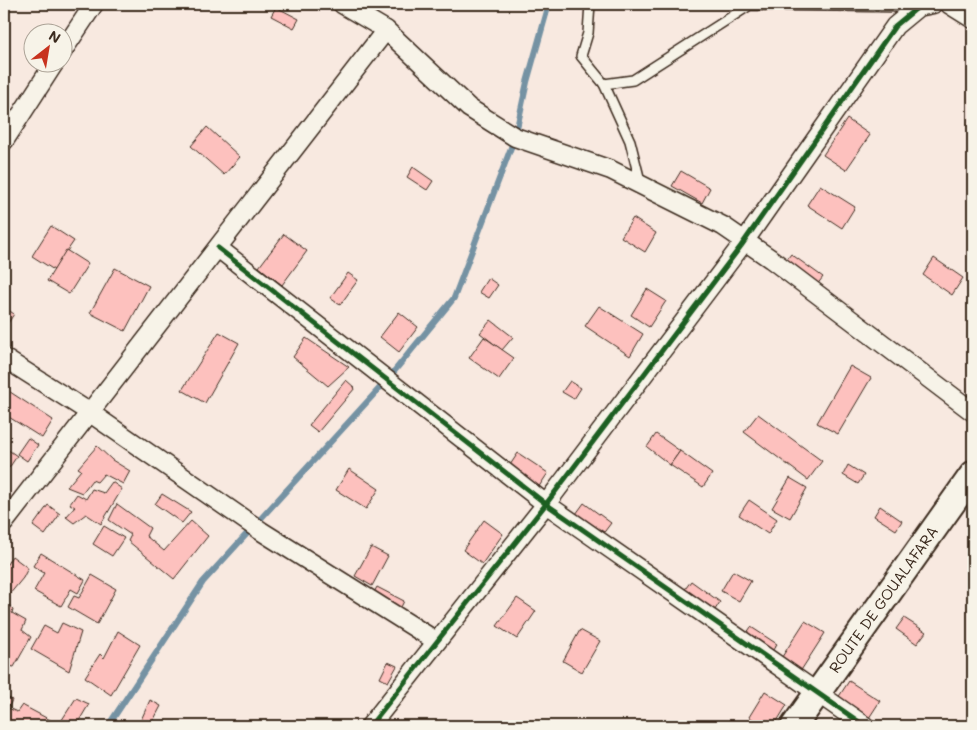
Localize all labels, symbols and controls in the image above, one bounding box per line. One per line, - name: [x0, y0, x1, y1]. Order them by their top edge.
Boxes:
- north arrow: [22, 22, 72, 72]
- text: N: [45, 26, 64, 47]
- street label: ROUTE DE GOUALAFARA: [824, 522, 942, 677]

